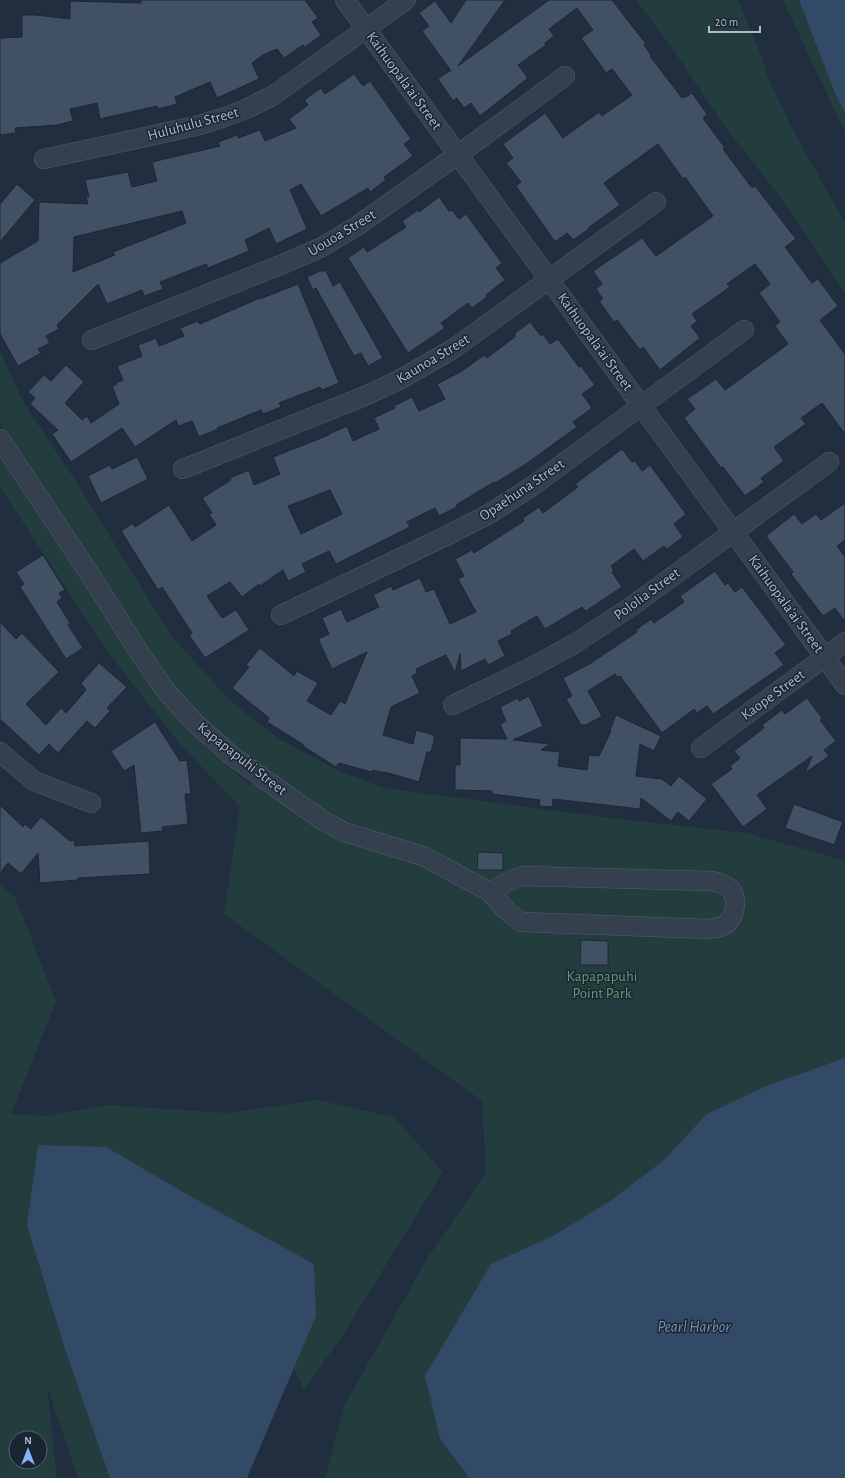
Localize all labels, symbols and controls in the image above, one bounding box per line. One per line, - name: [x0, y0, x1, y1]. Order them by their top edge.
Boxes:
- scale bar: [709, 8, 760, 34]
- text: 20 m: [715, 16, 738, 28]
- street label: Kaihuopala'ai Street: [364, 29, 445, 133]
- street label: Huluhulu Street: [146, 105, 240, 143]
- street label: Uouoa Street: [306, 207, 379, 259]
- street label: Kaihuopala'ai Street: [555, 290, 636, 394]
- street label: Kaunoa Street: [394, 331, 472, 387]
- street label: Opaehuna Street: [477, 456, 567, 524]
- street label: Kaihuopala'ai Street: [746, 552, 827, 656]
- street label: Pololia Street: [611, 565, 683, 623]
- street label: Kaope Street: [738, 667, 808, 723]
- street label: Kapapapuhi Street: [195, 720, 290, 798]
- park label: Kapapapuhi Point Park: [567, 969, 637, 1001]
- water label: Pearl Harbor: [657, 1319, 731, 1335]
- north arrow: [8, 1430, 48, 1470]
- text: N: [24, 1435, 32, 1446]

